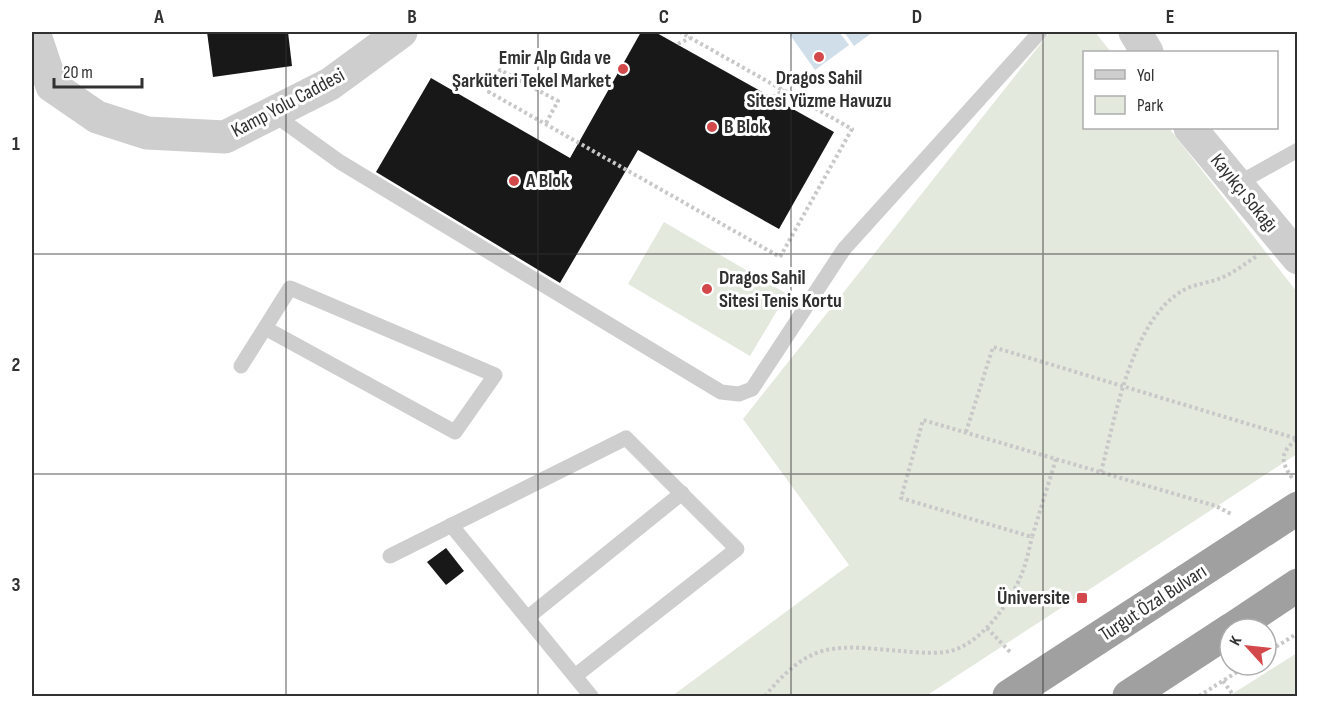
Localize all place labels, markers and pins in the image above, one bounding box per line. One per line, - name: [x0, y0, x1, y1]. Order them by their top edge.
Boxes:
- place label: Emir Alp Gıda ve Şarküteri Tekel Market: [452, 46, 611, 93]
- marker: Dragos Sahil Sitesi Yüzme Havuzu: [812, 50, 826, 64]
- marker: Emir Alp Gıda ve Şarküteri Tekel Market: [616, 62, 630, 76]
- place label: Dragos Sahil Sitesi Yüzme Havuzu: [747, 66, 892, 113]
- place label: B Blok: [724, 115, 768, 139]
- marker: B Blok: [705, 120, 719, 134]
- place label: A Blok: [525, 169, 570, 193]
- marker: A Blok: [507, 174, 521, 188]
- place label: Dragos Sahil Sitesi Tenis Kortu: [719, 266, 842, 313]
- marker: Dragos Sahil Sitesi Tenis Kortu: [700, 282, 714, 296]
- place label: Üniversite: [997, 586, 1070, 610]
- marker: Üniversite: [1075, 591, 1089, 605]

